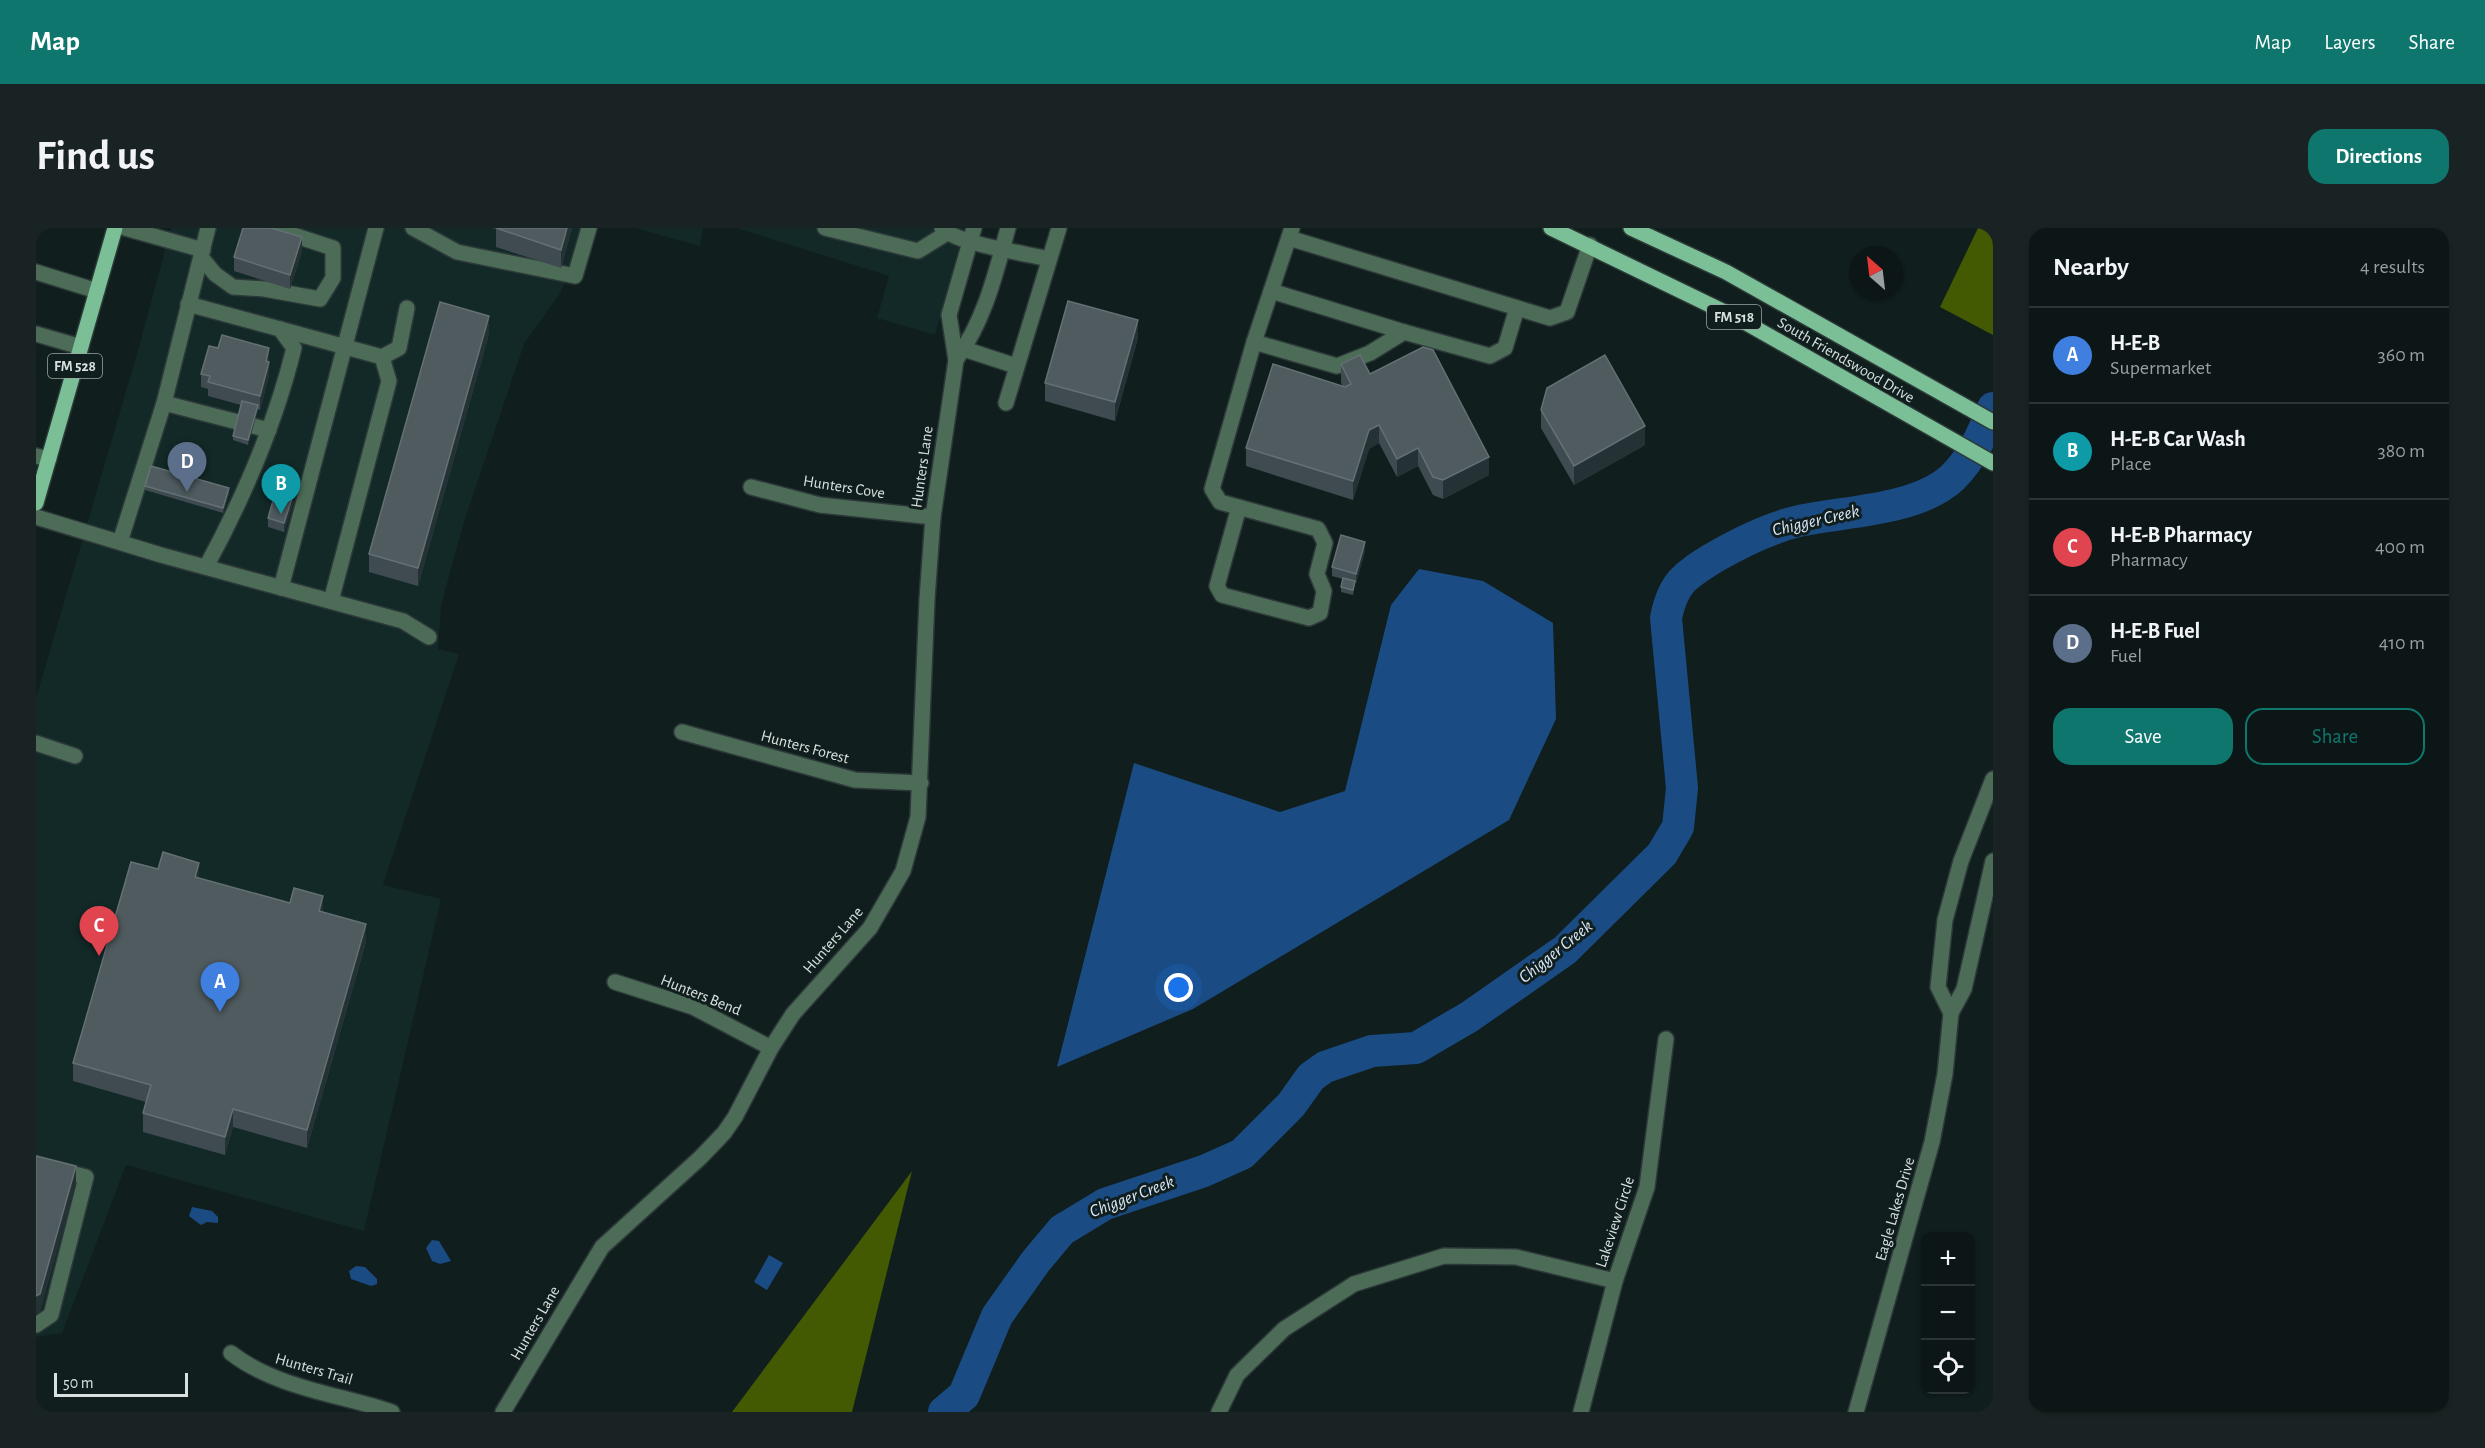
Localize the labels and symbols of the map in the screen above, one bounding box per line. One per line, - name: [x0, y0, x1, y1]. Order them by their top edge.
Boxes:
- north arrow: [1849, 246, 1903, 300]
- road number: FM 518: [1707, 305, 1761, 329]
- street label: South Friendswood Drive: [1775, 314, 1917, 406]
- road number: FM 528: [48, 354, 102, 378]
- street label: Hunters Lane: [908, 425, 936, 509]
- pin: D: [168, 442, 206, 492]
- pin: B: [262, 464, 300, 514]
- street label: Hunters Cove: [802, 473, 886, 501]
- water label: Chigger Creek: [1771, 502, 1861, 540]
- street label: Hunters Forest: [759, 728, 851, 766]
- street label: Hunters Lane: [800, 904, 866, 976]
- pin: C: [80, 906, 118, 956]
- water label: Chigger Creek: [1516, 917, 1596, 987]
- pin: A: [200, 962, 240, 1012]
- street label: Hunters Bend: [658, 972, 744, 1018]
- your location: [1164, 973, 1193, 1002]
- street label: Eagle Lakes Drive: [1873, 1155, 1917, 1263]
- water label: Chigger Creek: [1087, 1173, 1177, 1221]
- street label: Lakeview Circle: [1593, 1174, 1637, 1270]
- street label: Hunters Lane: [507, 1283, 563, 1363]
- street label: Hunters Trail: [273, 1350, 355, 1388]
- scale bar: [54, 1370, 188, 1398]

